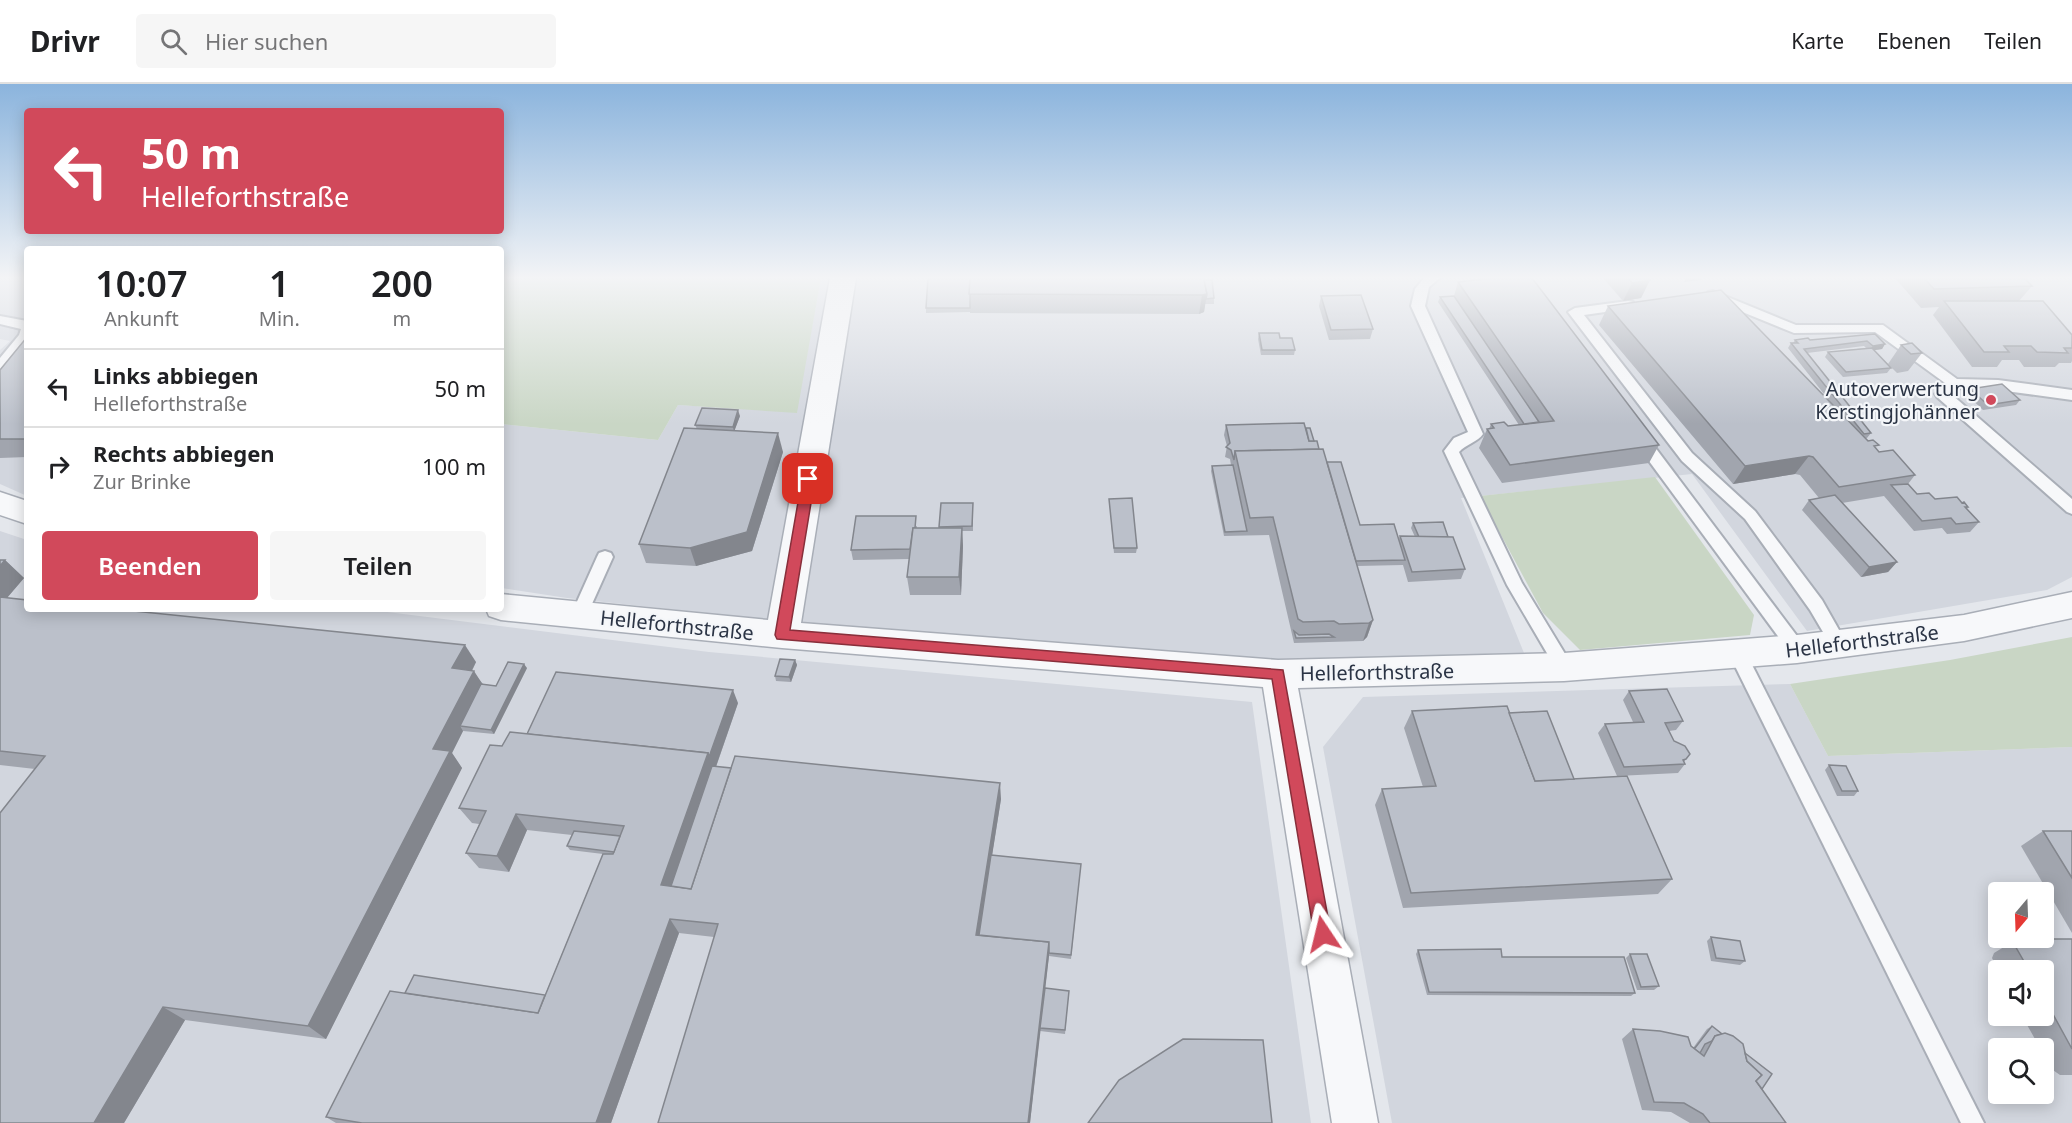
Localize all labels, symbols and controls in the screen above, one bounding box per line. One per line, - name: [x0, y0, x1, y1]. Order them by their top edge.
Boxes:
- search box: [136, 14, 556, 68]
- text: Drivr: [30, 22, 100, 60]
- icon: search: [157, 25, 190, 58]
- text: Hier suchen: [205, 26, 328, 56]
- text: Karte: [1791, 27, 1844, 55]
- text: Ebenen: [1877, 27, 1951, 55]
- text: Teilen: [1984, 27, 2042, 55]
- text: 50 m: [141, 124, 241, 181]
- icon: left: [42, 132, 120, 210]
- text: Helleforthstraße: [141, 178, 349, 215]
- text: 10:07: [95, 259, 188, 308]
- text: 1: [269, 259, 290, 308]
- text: 200: [371, 259, 433, 308]
- text: Ankunft: [104, 305, 179, 332]
- text: Min.: [259, 305, 300, 332]
- text: m: [393, 305, 411, 332]
- text: Links abbiegen: [93, 360, 259, 390]
- icon: left: [42, 372, 75, 405]
- text: 50 m: [435, 373, 486, 403]
- place label: Autoverwertung Kerstingjohänner: [1815, 375, 1979, 425]
- text: Helleforthstraße: [93, 390, 247, 417]
- marker: Autoverwertung Kerstingjohänner: [1984, 393, 1998, 407]
- text: Rechts abbiegen: [93, 438, 275, 468]
- icon: right: [42, 450, 75, 483]
- text: 100 m: [422, 451, 486, 481]
- pin: [782, 453, 833, 504]
- icon: arrive: [791, 462, 824, 495]
- text: Zur Brinke: [93, 468, 191, 495]
- button: Beenden: [42, 531, 258, 600]
- button: Teilen: [270, 531, 486, 600]
- street label: Helleforthstraße: [599, 604, 755, 646]
- street label: Helleforthstraße: [1784, 618, 1940, 664]
- street label: Helleforthstraße: [1300, 657, 1454, 687]
- north arrow: [1988, 882, 2054, 948]
- map controls: [1988, 882, 2054, 1104]
- position arrow: [1291, 902, 1355, 966]
- button: sound: [1988, 960, 2054, 1026]
- button: search: [1988, 1038, 2054, 1104]

